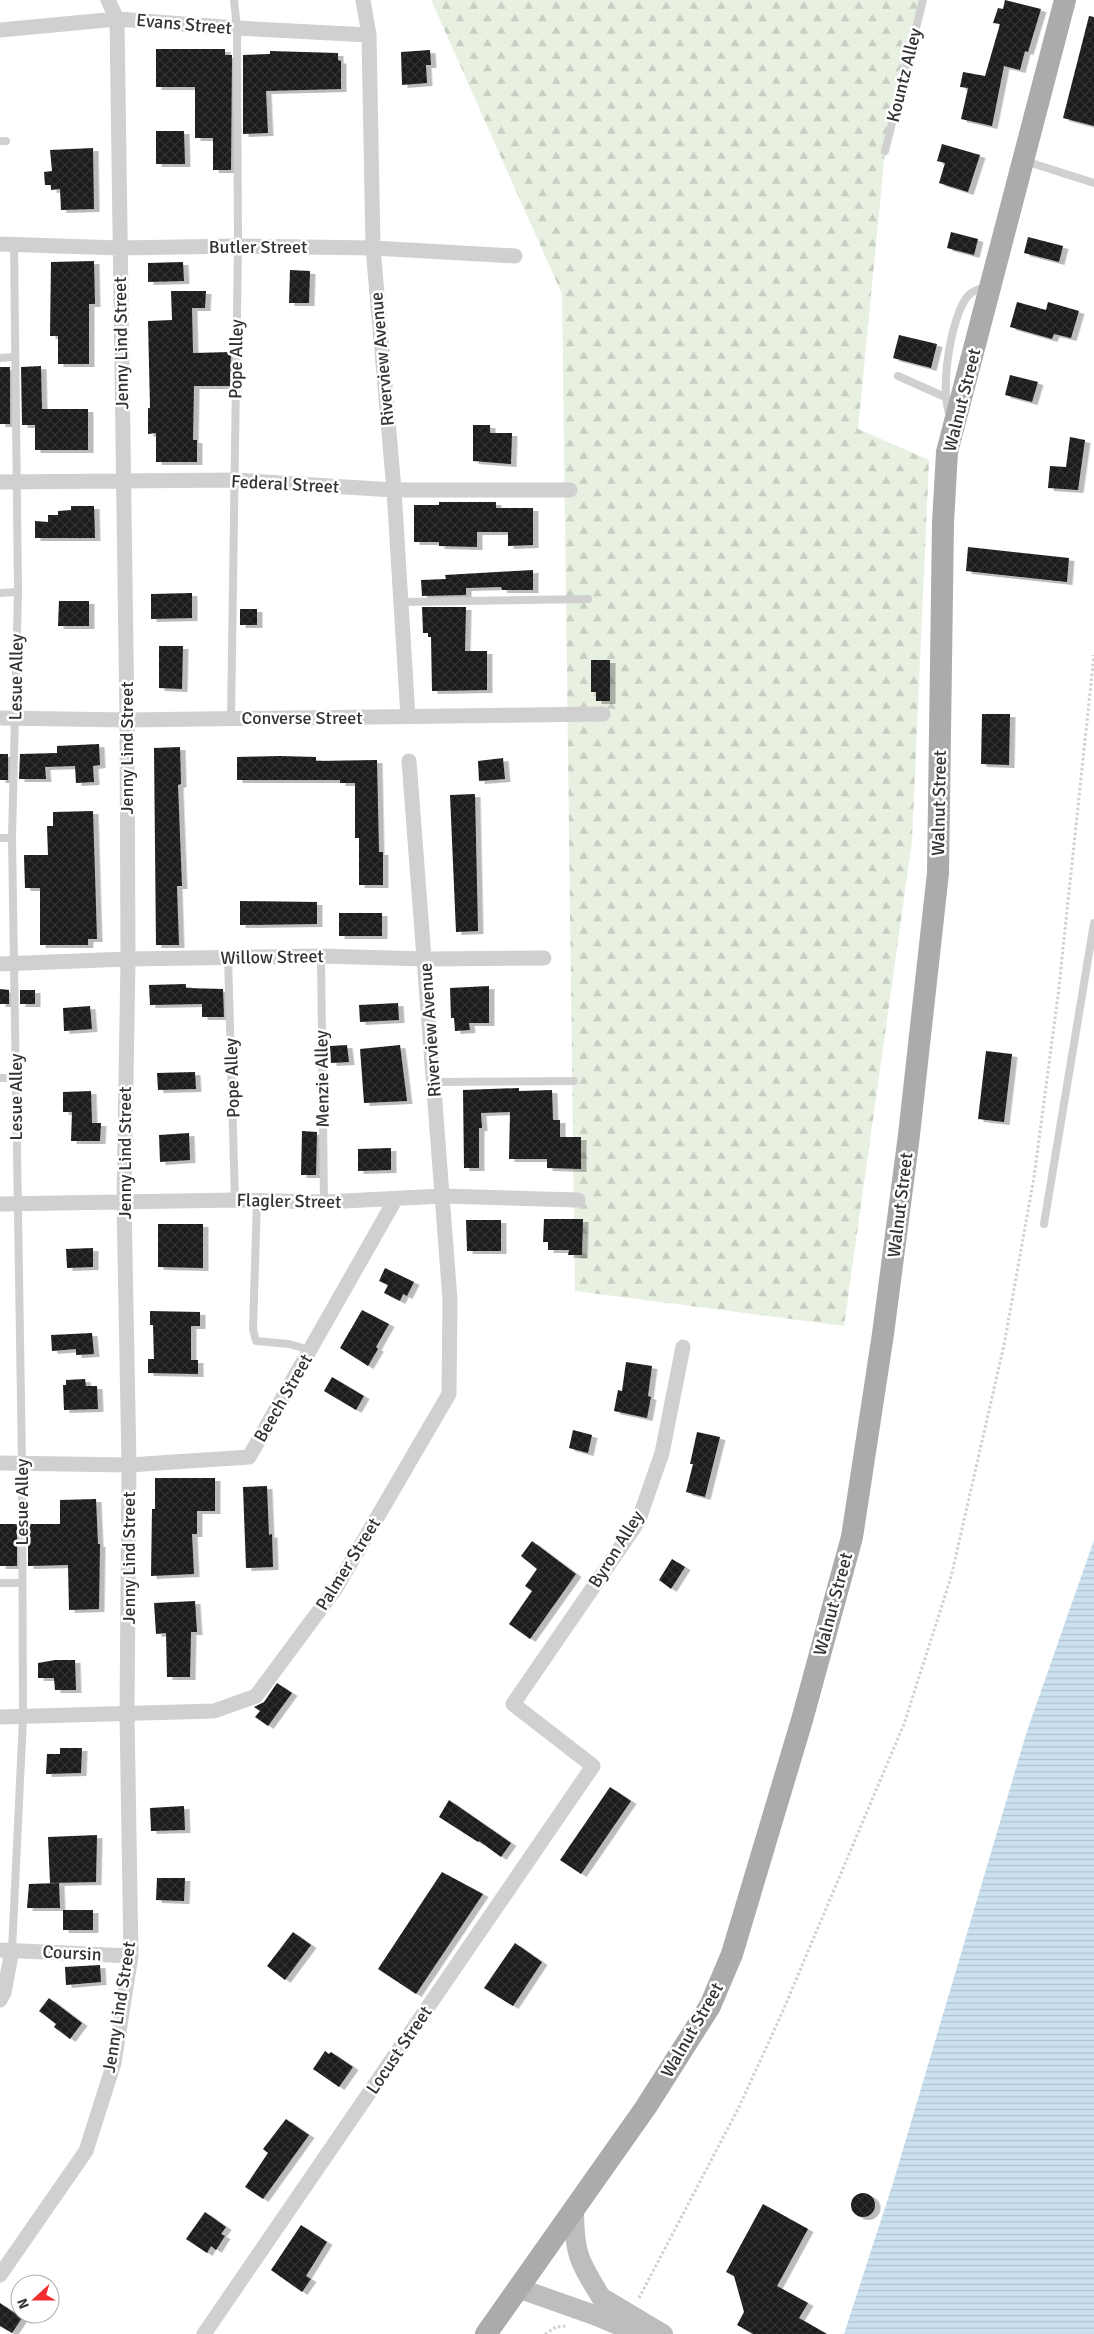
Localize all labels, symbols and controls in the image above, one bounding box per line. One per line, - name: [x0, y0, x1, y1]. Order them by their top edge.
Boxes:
- street label: Evans Street: [135, 9, 233, 39]
- street label: Kountz Alley: [882, 25, 926, 124]
- street label: Butler Street: [209, 236, 307, 258]
- street label: Jenny Lind Street: [109, 276, 133, 410]
- street label: Riverview Avenue: [365, 291, 399, 427]
- street label: Pope Alley: [224, 318, 248, 399]
- street label: Walnut Street: [939, 346, 985, 454]
- street label: Federal Street: [230, 470, 340, 498]
- street label: Lesue Alley: [4, 633, 28, 721]
- street label: Jenny Lind Street: [116, 682, 138, 814]
- street label: Converse Street: [242, 707, 363, 729]
- street label: Walnut Street: [927, 750, 951, 856]
- street label: Willow Street: [220, 945, 324, 969]
- street label: Riverview Avenue: [414, 962, 446, 1098]
- street label: Menzie Alley: [310, 1030, 334, 1128]
- street label: Pope Alley: [220, 1037, 244, 1118]
- street label: Lesue Alley: [5, 1053, 27, 1140]
- street label: Jenny Lind Street: [114, 1087, 136, 1219]
- street label: Walnut Street: [883, 1151, 917, 1259]
- street label: Flagler Street: [236, 1189, 342, 1213]
- street label: Beech Street: [249, 1350, 317, 1446]
- street label: Lesue Alley: [11, 1458, 33, 1545]
- street label: Jenny Lind Street: [118, 1492, 140, 1624]
- street label: Byron Alley: [584, 1506, 649, 1592]
- street label: Palmer Street: [311, 1514, 385, 1614]
- street label: Walnut Street: [809, 1550, 857, 1658]
- street label: Coursin: [42, 1940, 102, 1966]
- street label: Jenny Lind Street: [98, 1940, 140, 2074]
- street label: Walnut Street: [656, 1979, 728, 2081]
- street label: Locust Street: [361, 2002, 437, 2098]
- north arrow: [10, 2274, 60, 2324]
- text: N: [14, 2296, 33, 2311]

